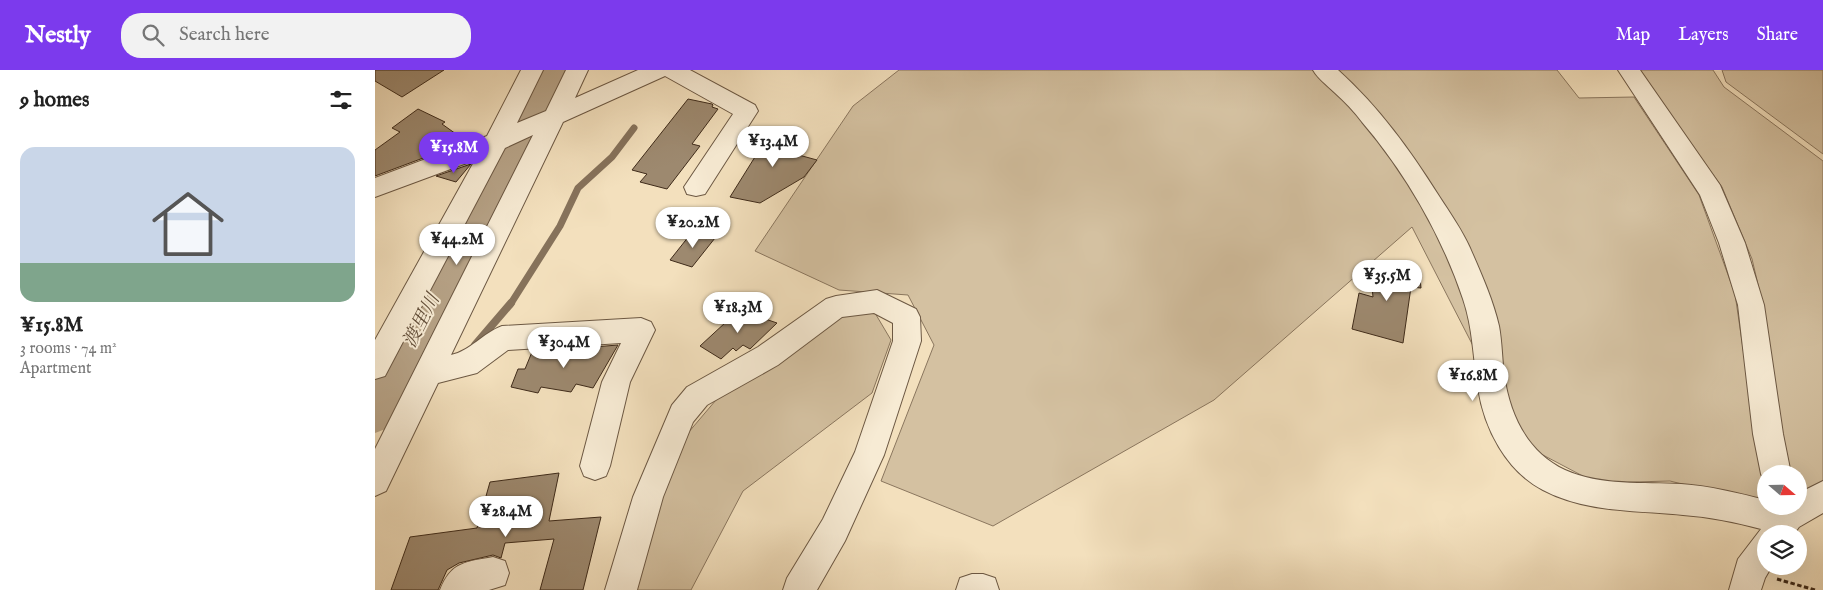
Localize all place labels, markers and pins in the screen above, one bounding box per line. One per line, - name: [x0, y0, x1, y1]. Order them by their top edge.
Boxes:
- pin: ¥13.4M: [732, 126, 814, 168]
- pin: ¥15.8M: [413, 132, 495, 174]
- pin: ¥20.2M: [652, 206, 734, 249]
- pin: ¥44.2M: [416, 224, 498, 266]
- pin: ¥35.5M: [1346, 260, 1428, 302]
- pin: ¥18.3M: [697, 292, 779, 334]
- pin: ¥30.4M: [523, 326, 605, 369]
- pin: ¥16.8M: [1432, 360, 1514, 402]
- pin: ¥28.4M: [465, 496, 547, 538]

